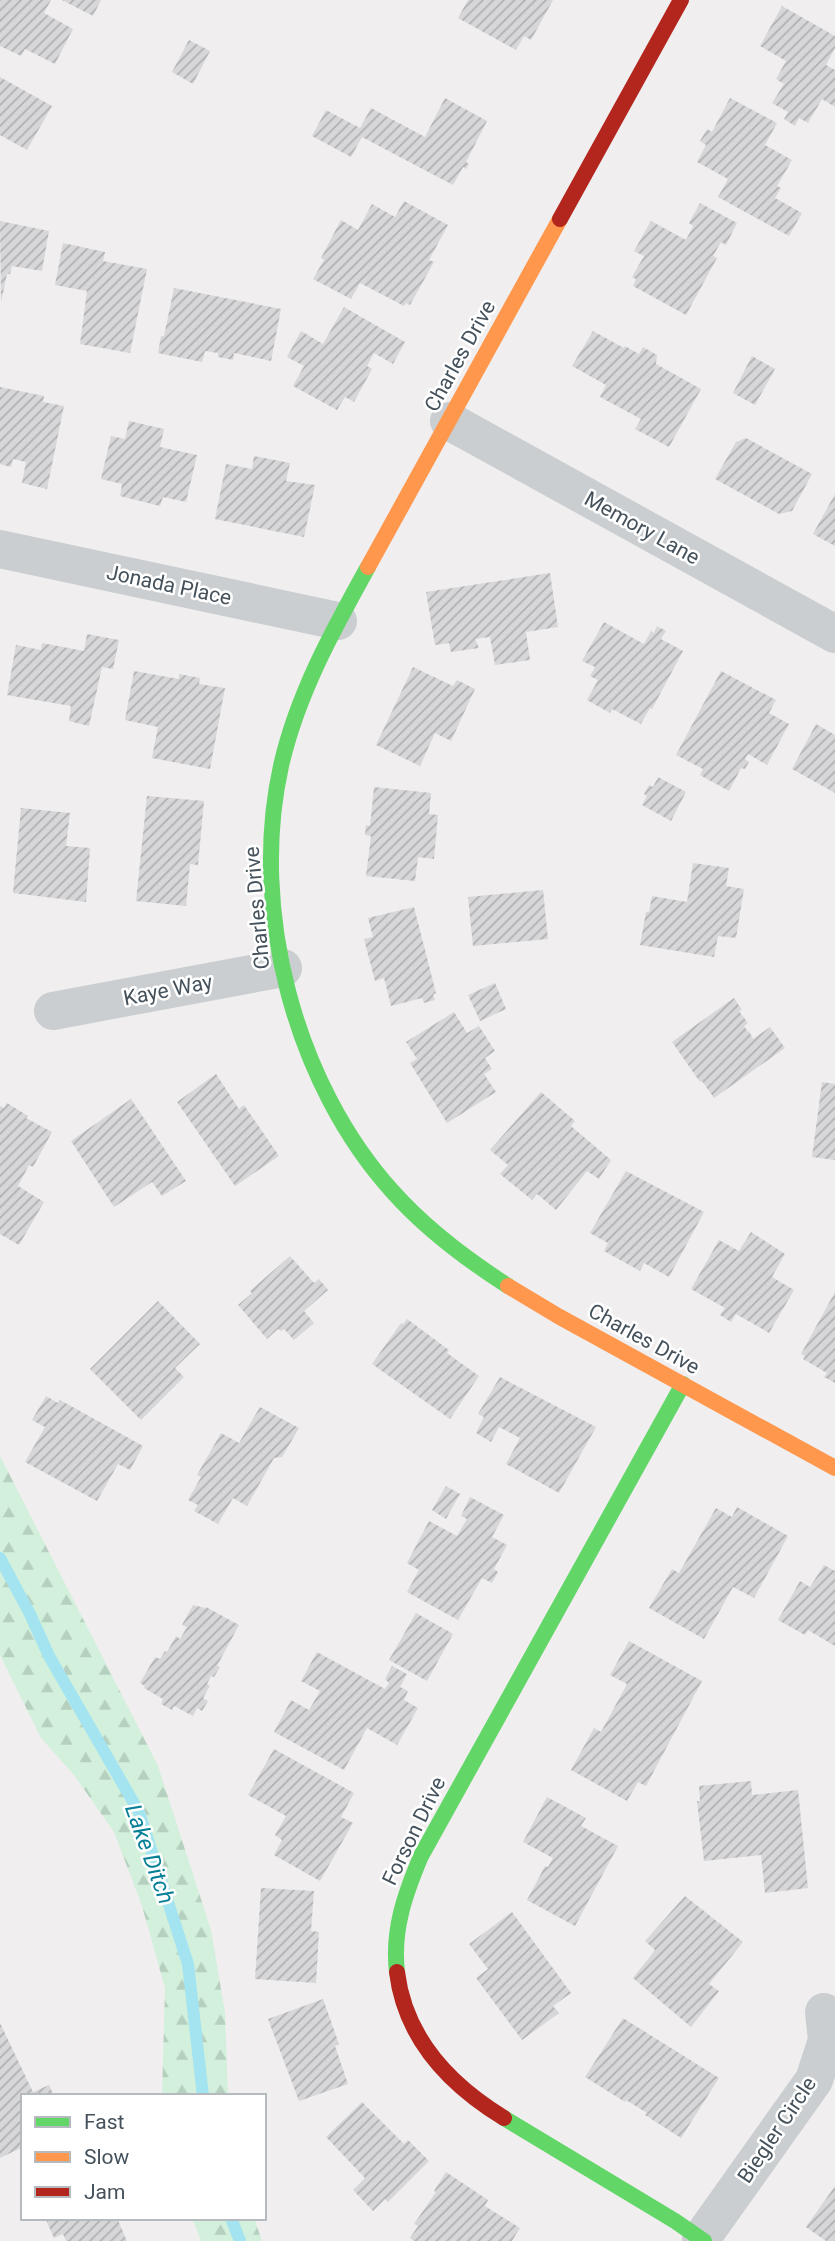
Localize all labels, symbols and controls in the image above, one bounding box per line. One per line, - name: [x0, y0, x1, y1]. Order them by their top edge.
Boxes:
- street label: Charles Drive: [420, 296, 500, 416]
- street label: Memory Lane: [580, 487, 704, 569]
- street label: Jonada Place: [104, 560, 234, 610]
- street label: Charles Drive: [240, 846, 274, 970]
- street label: Kaye Way: [121, 970, 215, 1010]
- street label: Charles Drive: [584, 1299, 704, 1379]
- street label: Forson Drive: [378, 1773, 450, 1889]
- water label: Lake Ditch: [119, 1801, 180, 1908]
- street label: Biegler Circle: [733, 2072, 821, 2188]
- legend: [21, 2094, 266, 2220]
- text: Fast: [84, 2110, 125, 2134]
- text: Slow: [84, 2145, 130, 2169]
- text: Jam: [84, 2180, 125, 2204]

